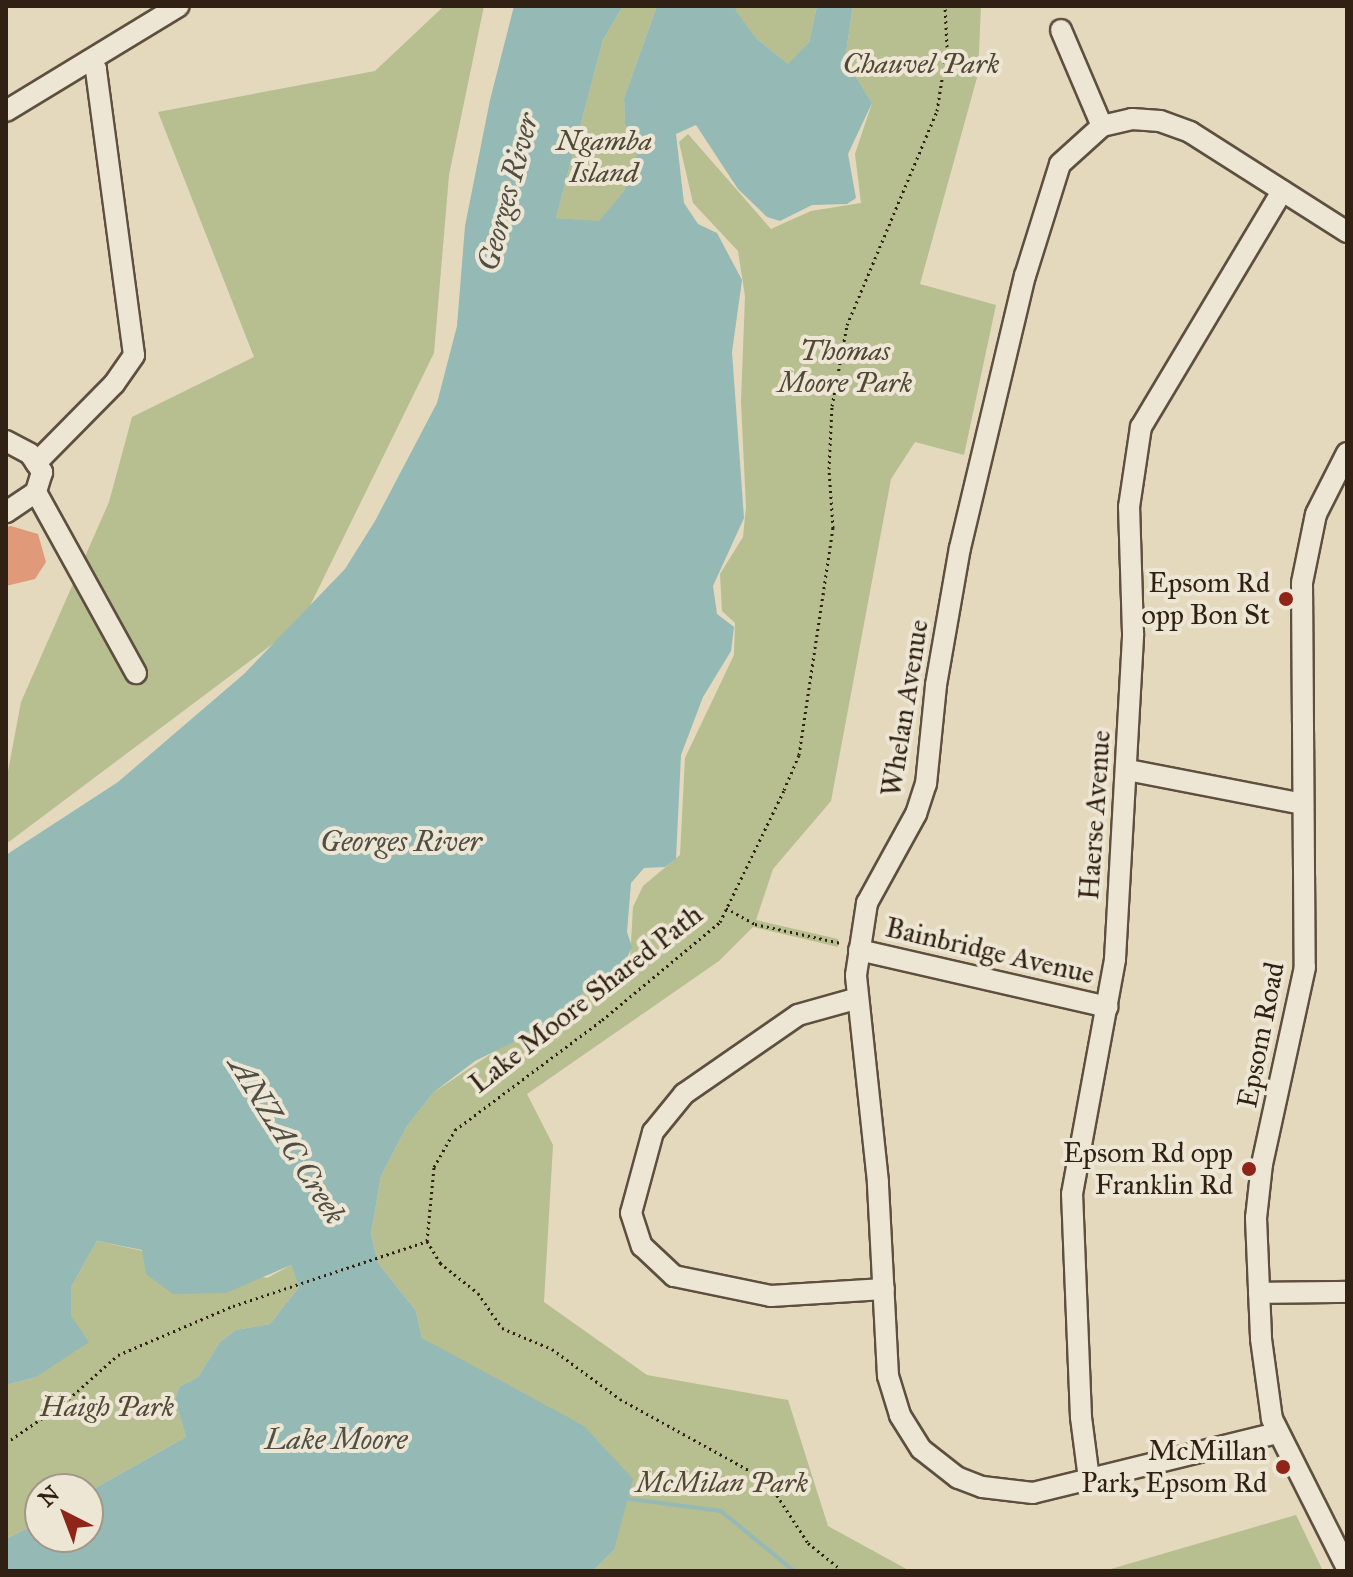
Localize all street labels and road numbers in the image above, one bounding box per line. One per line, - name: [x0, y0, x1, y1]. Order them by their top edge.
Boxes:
- street label: Whelan Avenue: [874, 617, 936, 799]
- street label: Haerse Avenue: [1072, 729, 1118, 901]
- street label: Lake Moore Shared Path: [463, 898, 709, 1100]
- street label: Bainbridge Avenue: [882, 911, 1098, 991]
- street label: Epsom Road: [1230, 959, 1292, 1111]

